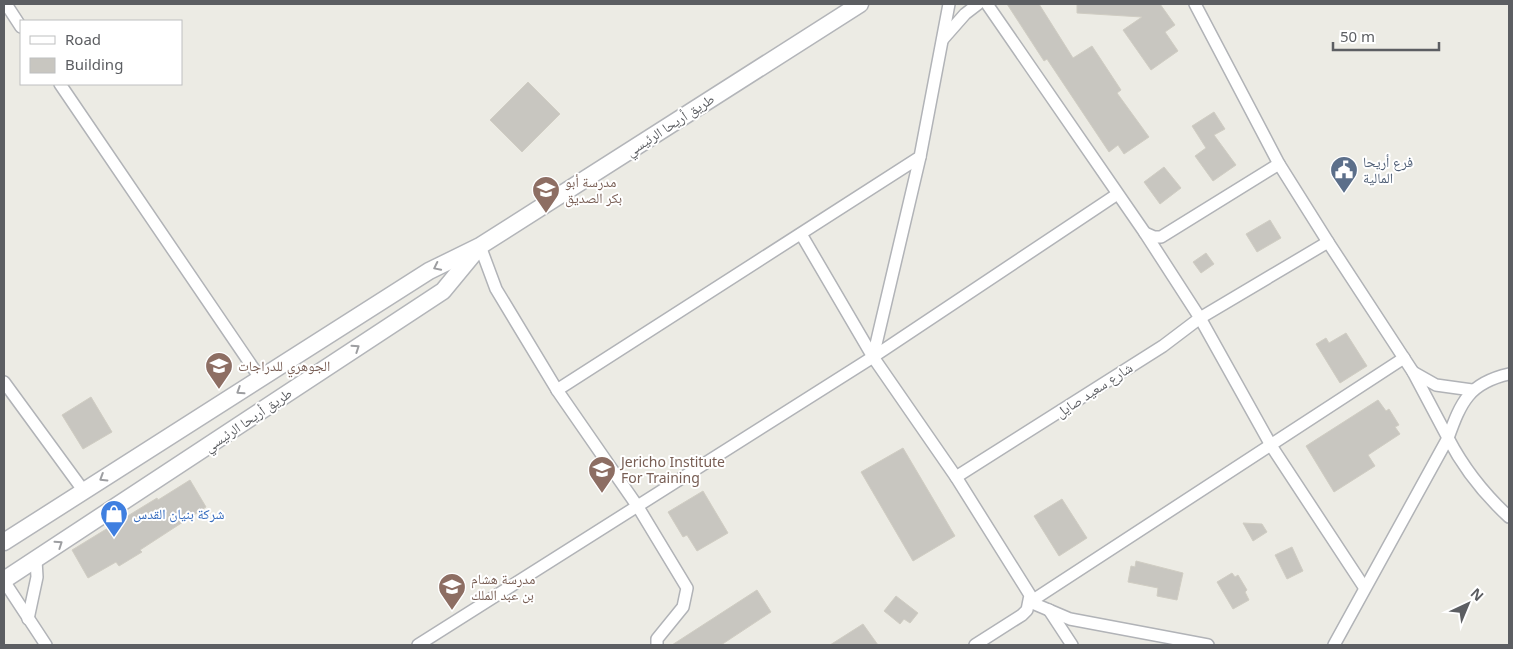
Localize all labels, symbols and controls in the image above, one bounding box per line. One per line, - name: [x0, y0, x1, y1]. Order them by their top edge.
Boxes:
- legend: [20, 20, 182, 85]
- scale bar: [1333, 20, 1439, 52]
- text: 50 m: [1340, 26, 1375, 46]
- text: Road: [65, 29, 101, 49]
- text: Building: [65, 54, 123, 74]
- street label: طريق أريحا الرئيسي: [622, 89, 719, 163]
- place label: فرع أريحا المالية: [1363, 152, 1413, 187]
- public building icon: فرع أريحا المالية: [1329, 155, 1359, 194]
- place label: مدرسة أبو بكر الصديق: [565, 172, 622, 208]
- school or university icon: مدرسة أبو بكر الصديق: [531, 175, 561, 214]
- one-way arrow: [433, 261, 442, 271]
- one-way arrow: [350, 345, 359, 355]
- school or university icon: الجوهري للدراجات: [204, 351, 234, 390]
- place label: الجوهري للدراجات: [238, 356, 330, 378]
- street label: شارع سعيد صايل: [1052, 358, 1136, 422]
- street label: طريق أريحا الرئيسي: [200, 383, 297, 458]
- one-way arrow: [236, 384, 245, 394]
- place label: Jericho Institute For Training: [619, 452, 725, 487]
- school or university icon: Jericho Institute For Training: [587, 455, 617, 494]
- one-way arrow: [99, 472, 108, 481]
- shop icon: شركة بنيان القدس: [99, 499, 129, 538]
- place label: شركة بنيان القدس: [133, 504, 225, 523]
- one-way arrow: [54, 541, 63, 551]
- place label: مدرسة هشام بن عبد الملك: [471, 569, 535, 604]
- school or university icon: مدرسة هشام بن عبد الملك: [437, 572, 467, 611]
- north arrow: [1443, 579, 1493, 629]
- text: N: [1467, 583, 1488, 605]

